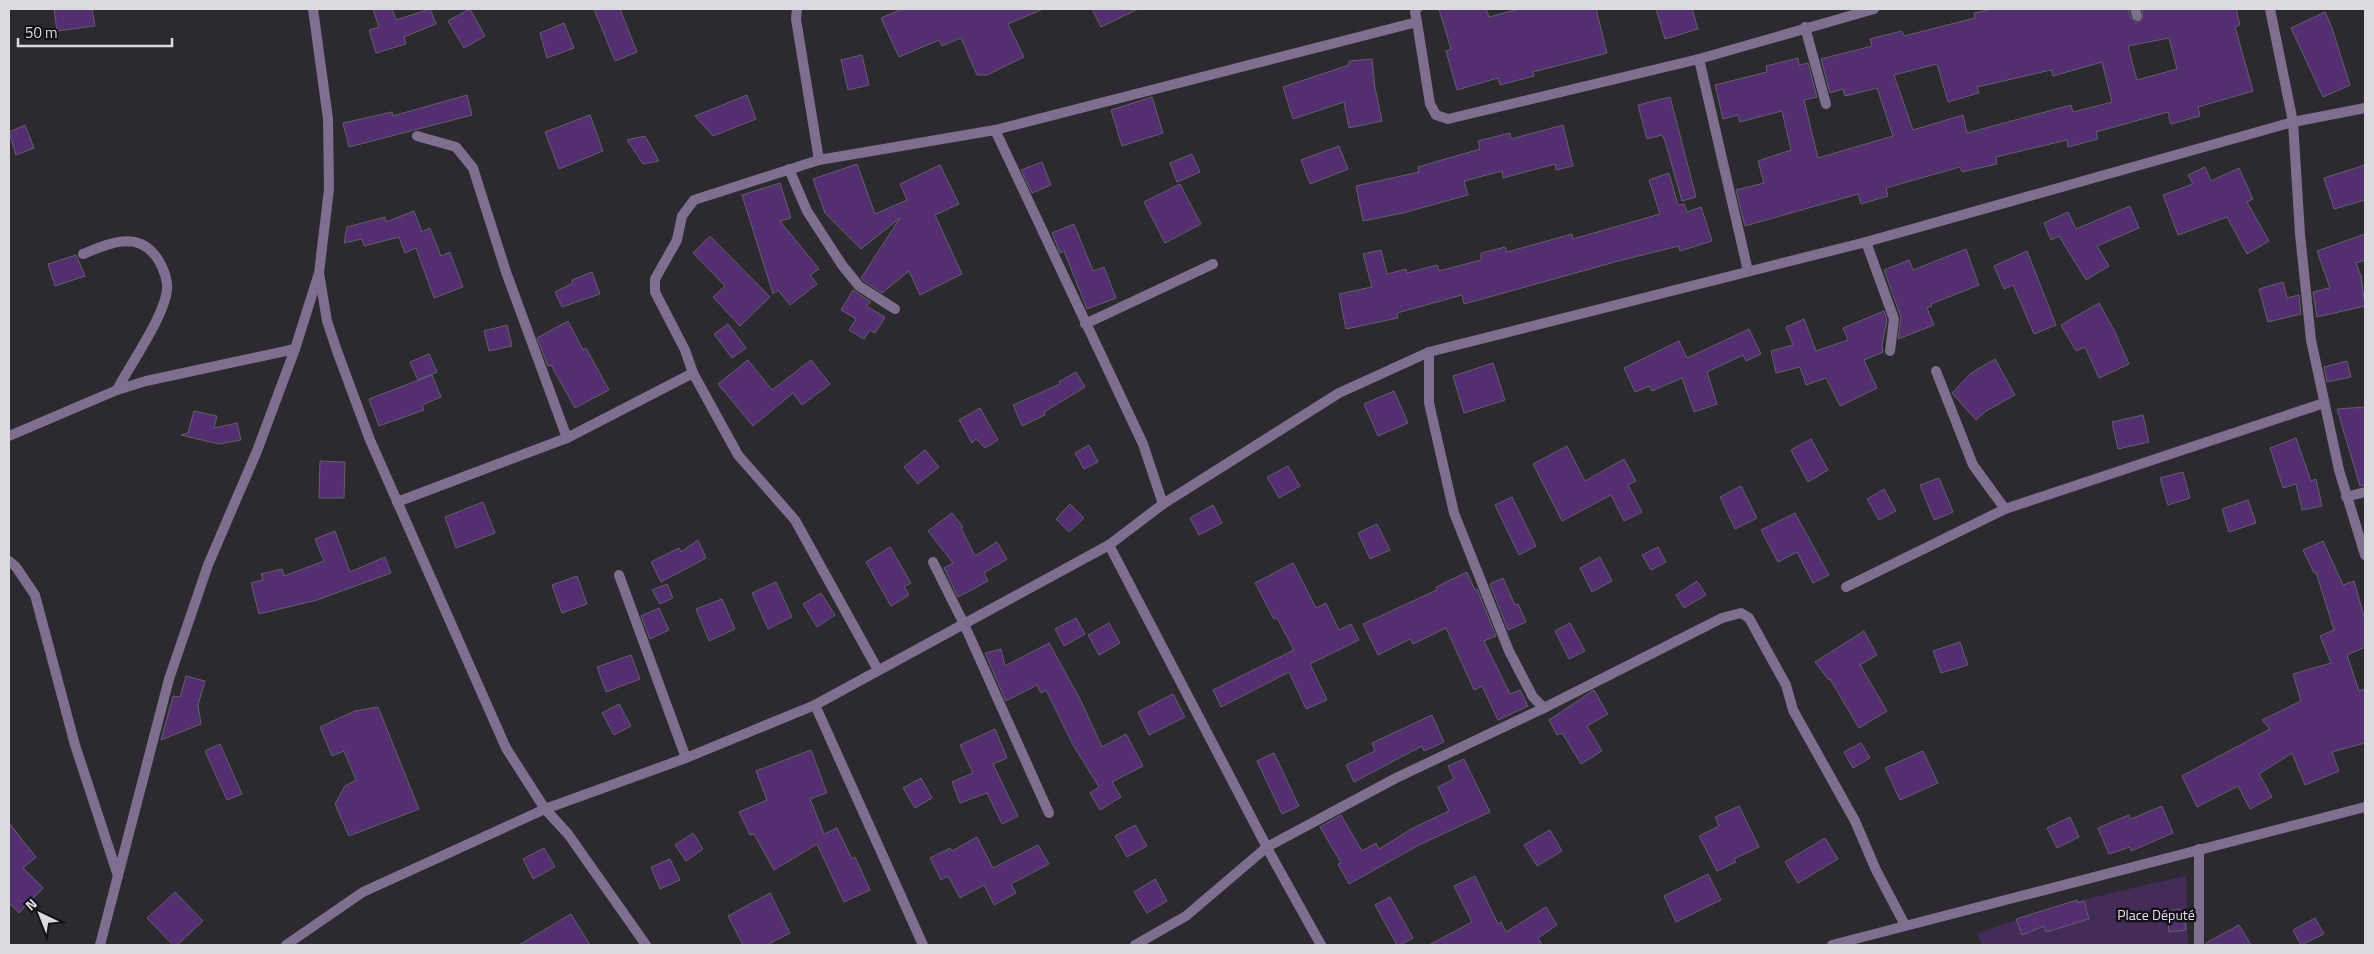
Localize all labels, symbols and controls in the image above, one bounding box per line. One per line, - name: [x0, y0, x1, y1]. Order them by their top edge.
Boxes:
- scale bar: [18, 15, 171, 47]
- text: 50 m: [25, 21, 58, 44]
- north arrow: [15, 889, 65, 939]
- text: N: [20, 893, 42, 915]
- park label: Place Député: [2117, 904, 2195, 925]

